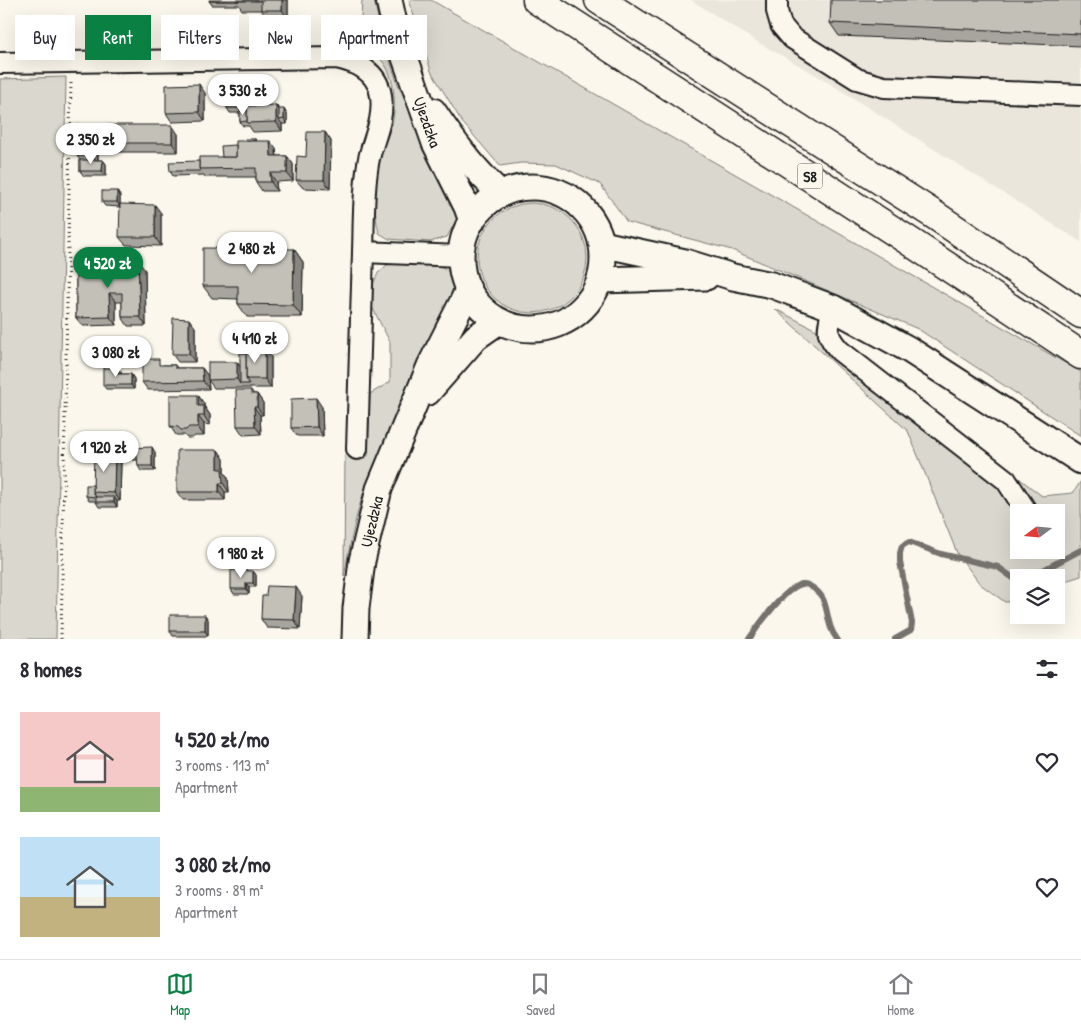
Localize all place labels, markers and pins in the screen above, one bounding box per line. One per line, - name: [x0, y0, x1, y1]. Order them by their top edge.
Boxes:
- pin: 3 530 zł: [191, 74, 295, 116]
- pin: 2 350 zł: [39, 122, 143, 165]
- pin: 2 480 zł: [200, 232, 304, 274]
- pin: 4 520 zł: [56, 246, 160, 289]
- pin: 4 410 zł: [203, 322, 307, 364]
- pin: 3 080 zł: [64, 336, 168, 378]
- pin: 1 920 zł: [52, 430, 156, 473]
- pin: 1 980 zł: [189, 536, 293, 579]

